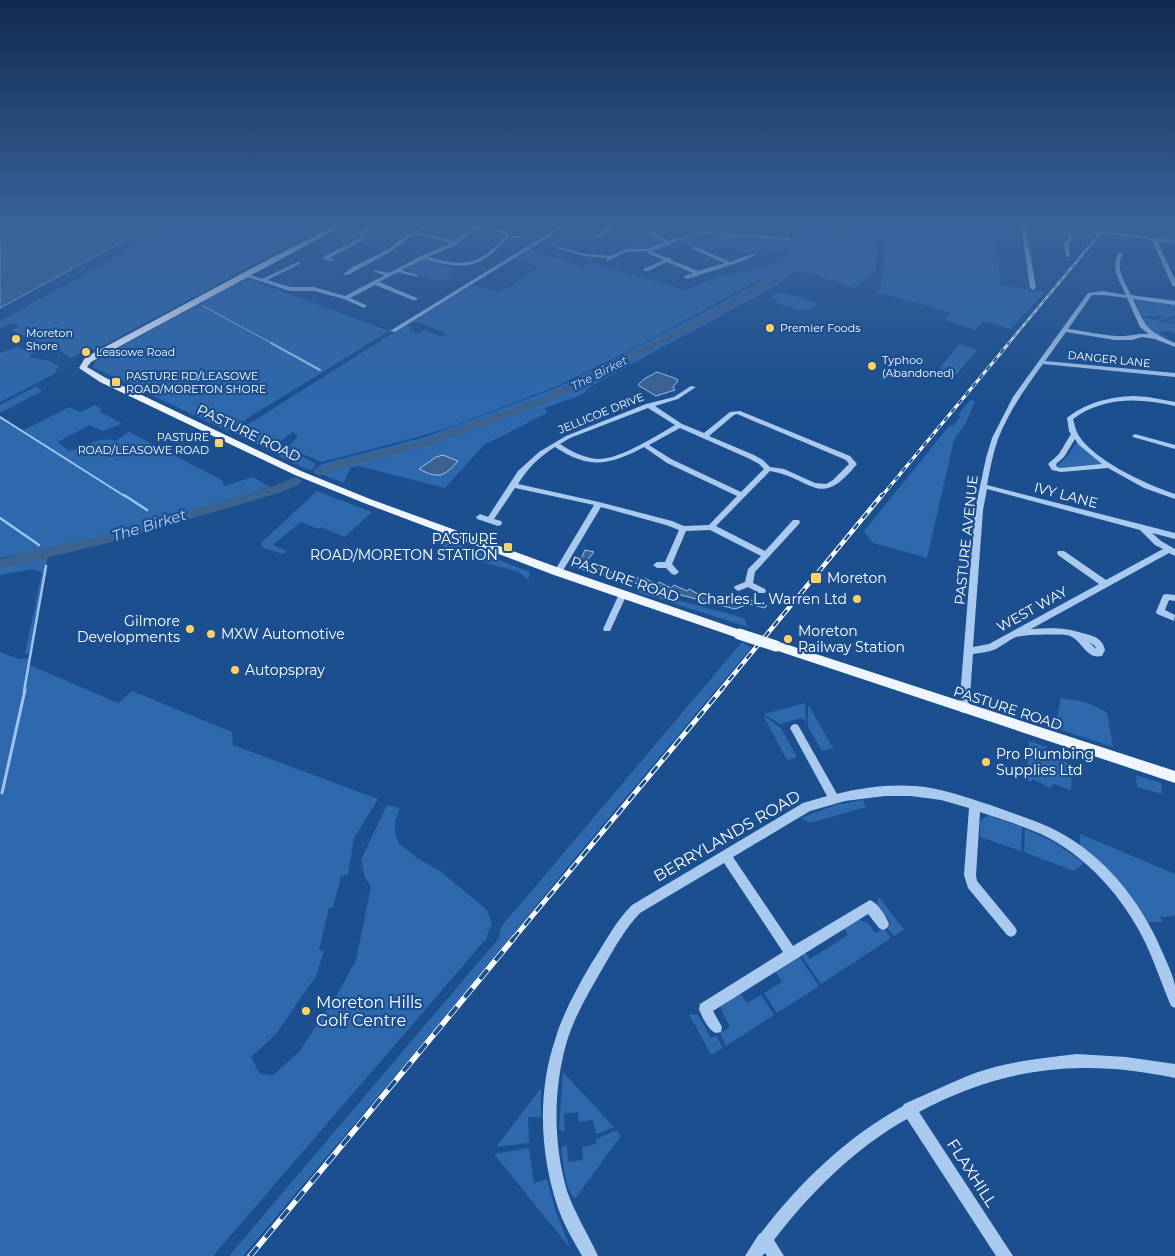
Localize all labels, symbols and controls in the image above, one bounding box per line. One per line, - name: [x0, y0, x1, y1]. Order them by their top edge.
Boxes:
- place label: Premier Foods: [780, 321, 861, 335]
- marker: Premier Foods: [764, 322, 776, 334]
- place label: Moreton Shore: [26, 326, 73, 353]
- marker: Moreton Shore: [10, 333, 22, 345]
- place label: Leasowe Road: [96, 345, 175, 359]
- marker: Leasowe Road: [80, 346, 92, 358]
- street label: DANGER LANE: [1067, 348, 1151, 370]
- water label: The Birket: [568, 352, 630, 394]
- place label: Typhoo (Abandoned): [882, 353, 954, 380]
- marker: Typhoo (Abandoned): [866, 360, 878, 372]
- place label: PASTURE RD/LEASOWE ROAD/MORETON SHORE: [126, 369, 266, 396]
- marker: PASTURE RD/LEASOWE ROAD/MORETON SHORE: [110, 376, 122, 388]
- street label: JELLICOE DRIVE: [555, 389, 646, 437]
- street label: PASTURE ROAD: [194, 400, 304, 466]
- place label: PASTURE ROAD/LEASOWE ROAD: [78, 430, 209, 457]
- marker: PASTURE ROAD/LEASOWE ROAD: [213, 437, 225, 449]
- street label: PASTURE AVENUE: [950, 474, 982, 606]
- street label: IVY LANE: [1032, 478, 1100, 512]
- water label: The Birket: [110, 505, 188, 545]
- place label: PASTURE ROAD/MORETON STATION: [310, 530, 498, 564]
- marker: PASTURE ROAD/MORETON STATION: [502, 541, 514, 553]
- street label: PASTURE ROAD: [568, 552, 682, 606]
- place label: Moreton: [827, 569, 887, 587]
- marker: Moreton: [809, 571, 823, 585]
- street label: WEST WAY: [993, 582, 1071, 636]
- place label: Charles L. Warren Ltd: [697, 590, 847, 608]
- marker: Charles L. Warren Ltd: [851, 593, 863, 605]
- place label: Gilmore Developments: [77, 612, 180, 646]
- place label: Moreton Railway Station: [798, 622, 905, 656]
- marker: Gilmore Developments: [184, 623, 196, 635]
- place label: MXW Automotive: [221, 625, 345, 643]
- marker: MXW Automotive: [205, 628, 217, 640]
- marker: Moreton Railway Station: [782, 633, 794, 645]
- place label: Autopspray: [245, 661, 325, 679]
- marker: Autopspray: [229, 664, 241, 676]
- street label: PASTURE ROAD: [951, 682, 1065, 734]
- place label: Pro Plumbing Supplies Ltd: [996, 745, 1094, 779]
- marker: Pro Plumbing Supplies Ltd: [980, 756, 992, 768]
- street label: BERRYLANDS ROAD: [650, 786, 804, 886]
- place label: Moreton Hills Golf Centre: [316, 993, 422, 1030]
- marker: Moreton Hills Golf Centre: [300, 1005, 312, 1017]
- street label: FLAXHILL: [943, 1135, 1001, 1211]

